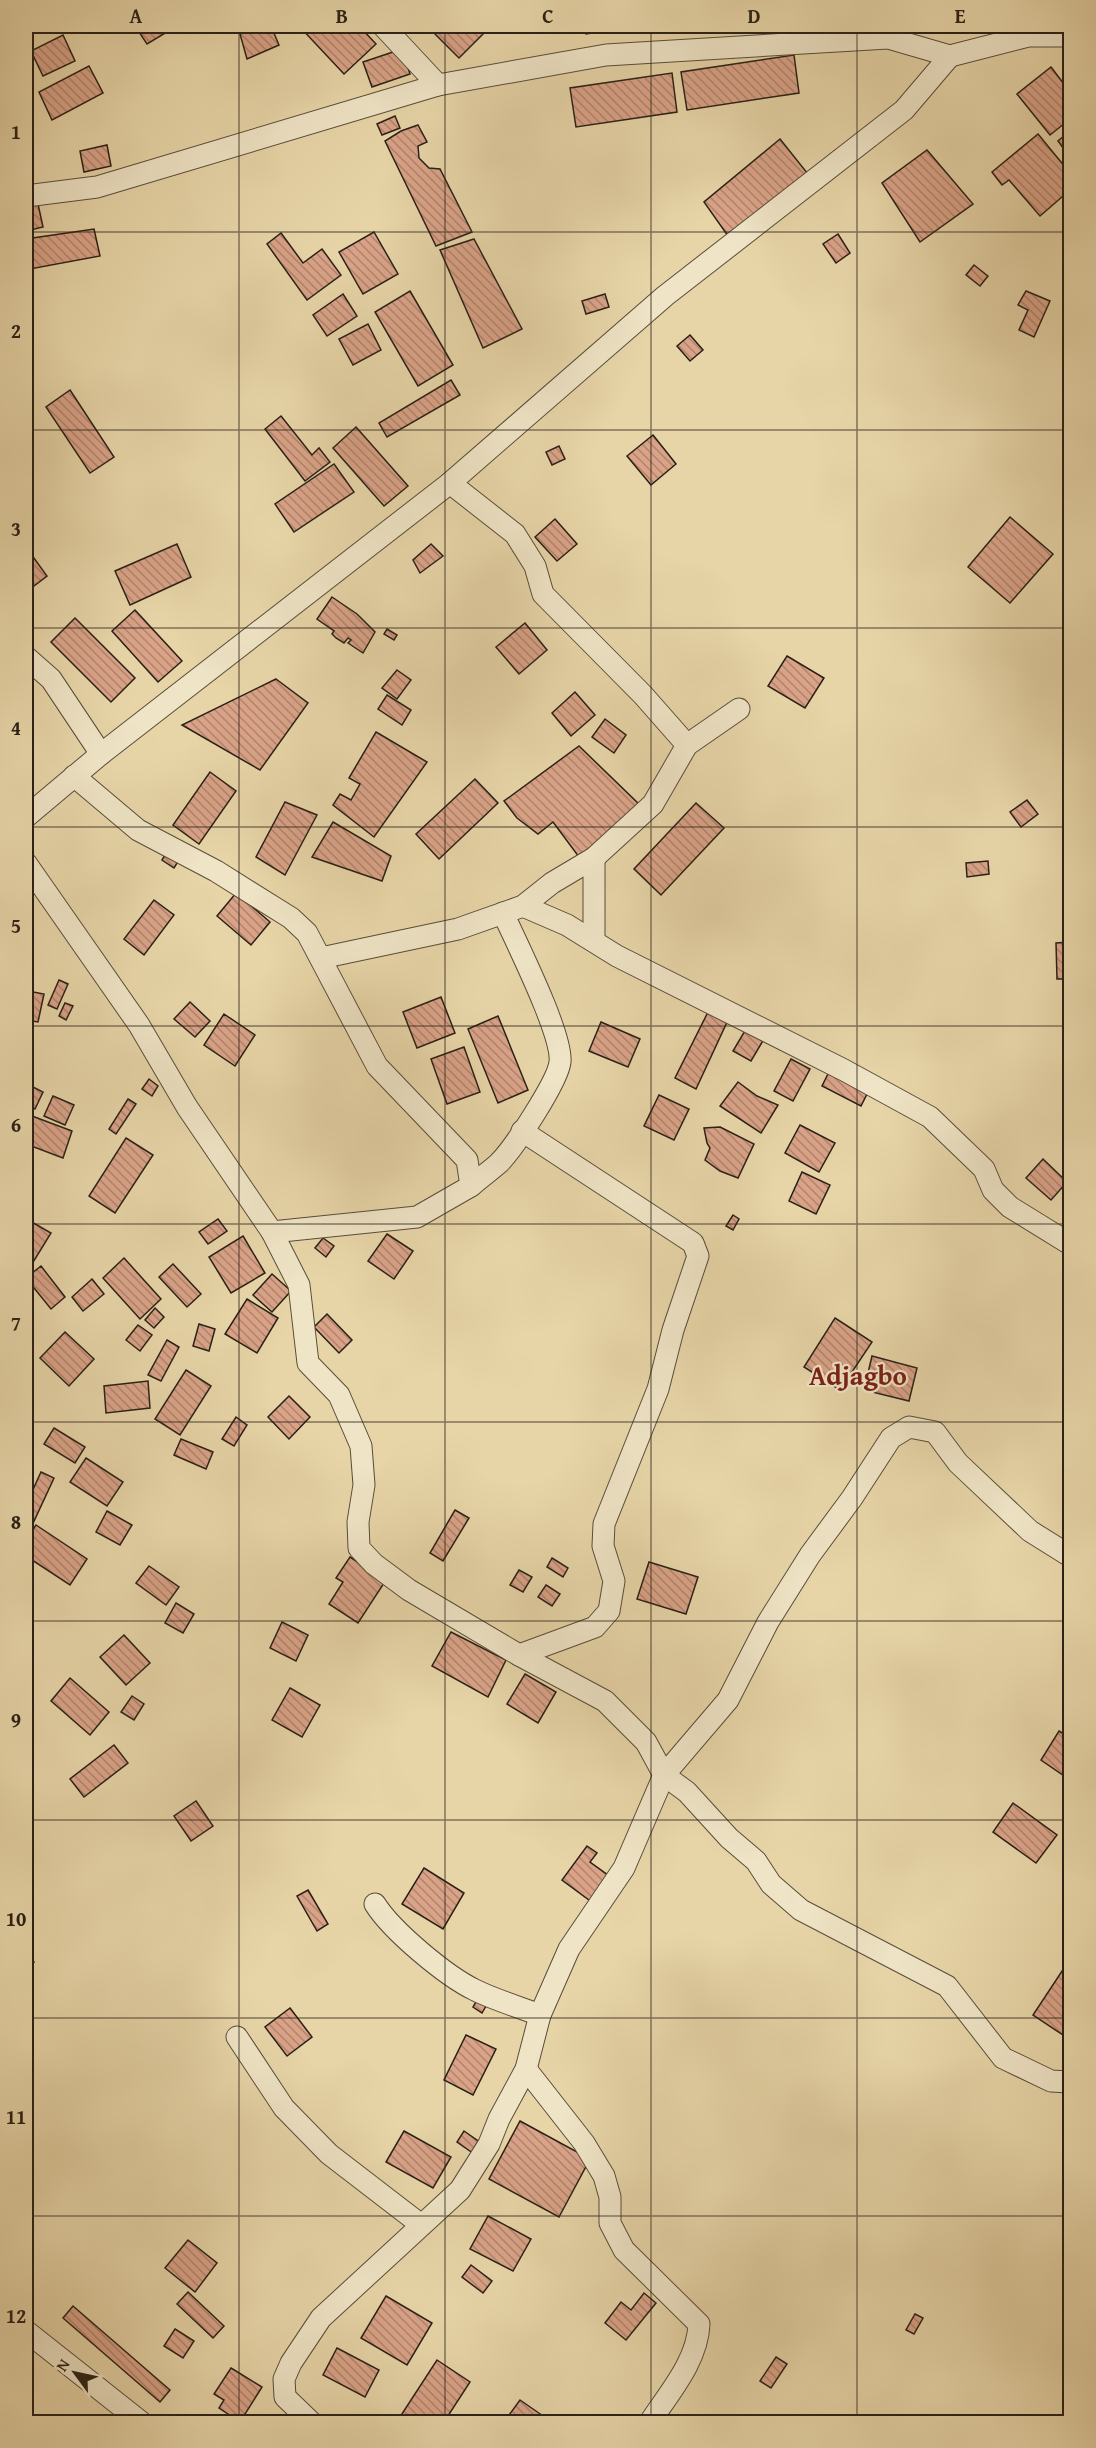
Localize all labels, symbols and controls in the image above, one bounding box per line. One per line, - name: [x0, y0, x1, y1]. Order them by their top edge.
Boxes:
- text: A: [130, 1, 143, 30]
- text: B: [336, 1, 348, 30]
- text: C: [542, 1, 554, 30]
- text: D: [747, 1, 761, 30]
- text: E: [955, 1, 966, 30]
- text: 1: [11, 117, 21, 146]
- text: 2: [11, 316, 21, 345]
- text: 3: [11, 514, 21, 543]
- text: 4: [11, 713, 21, 742]
- text: 5: [11, 911, 21, 940]
- text: 6: [11, 1110, 21, 1139]
- text: 7: [11, 1308, 21, 1337]
- district label: Adjagbo: [809, 1355, 907, 1395]
- text: 8: [11, 1507, 21, 1536]
- text: 9: [11, 1705, 21, 1734]
- text: 10: [6, 1904, 26, 1933]
- text: 11: [6, 2102, 26, 2131]
- text: 12: [6, 2301, 26, 2330]
- north arrow: [45, 2343, 105, 2403]
- text: N: [49, 2354, 76, 2376]

